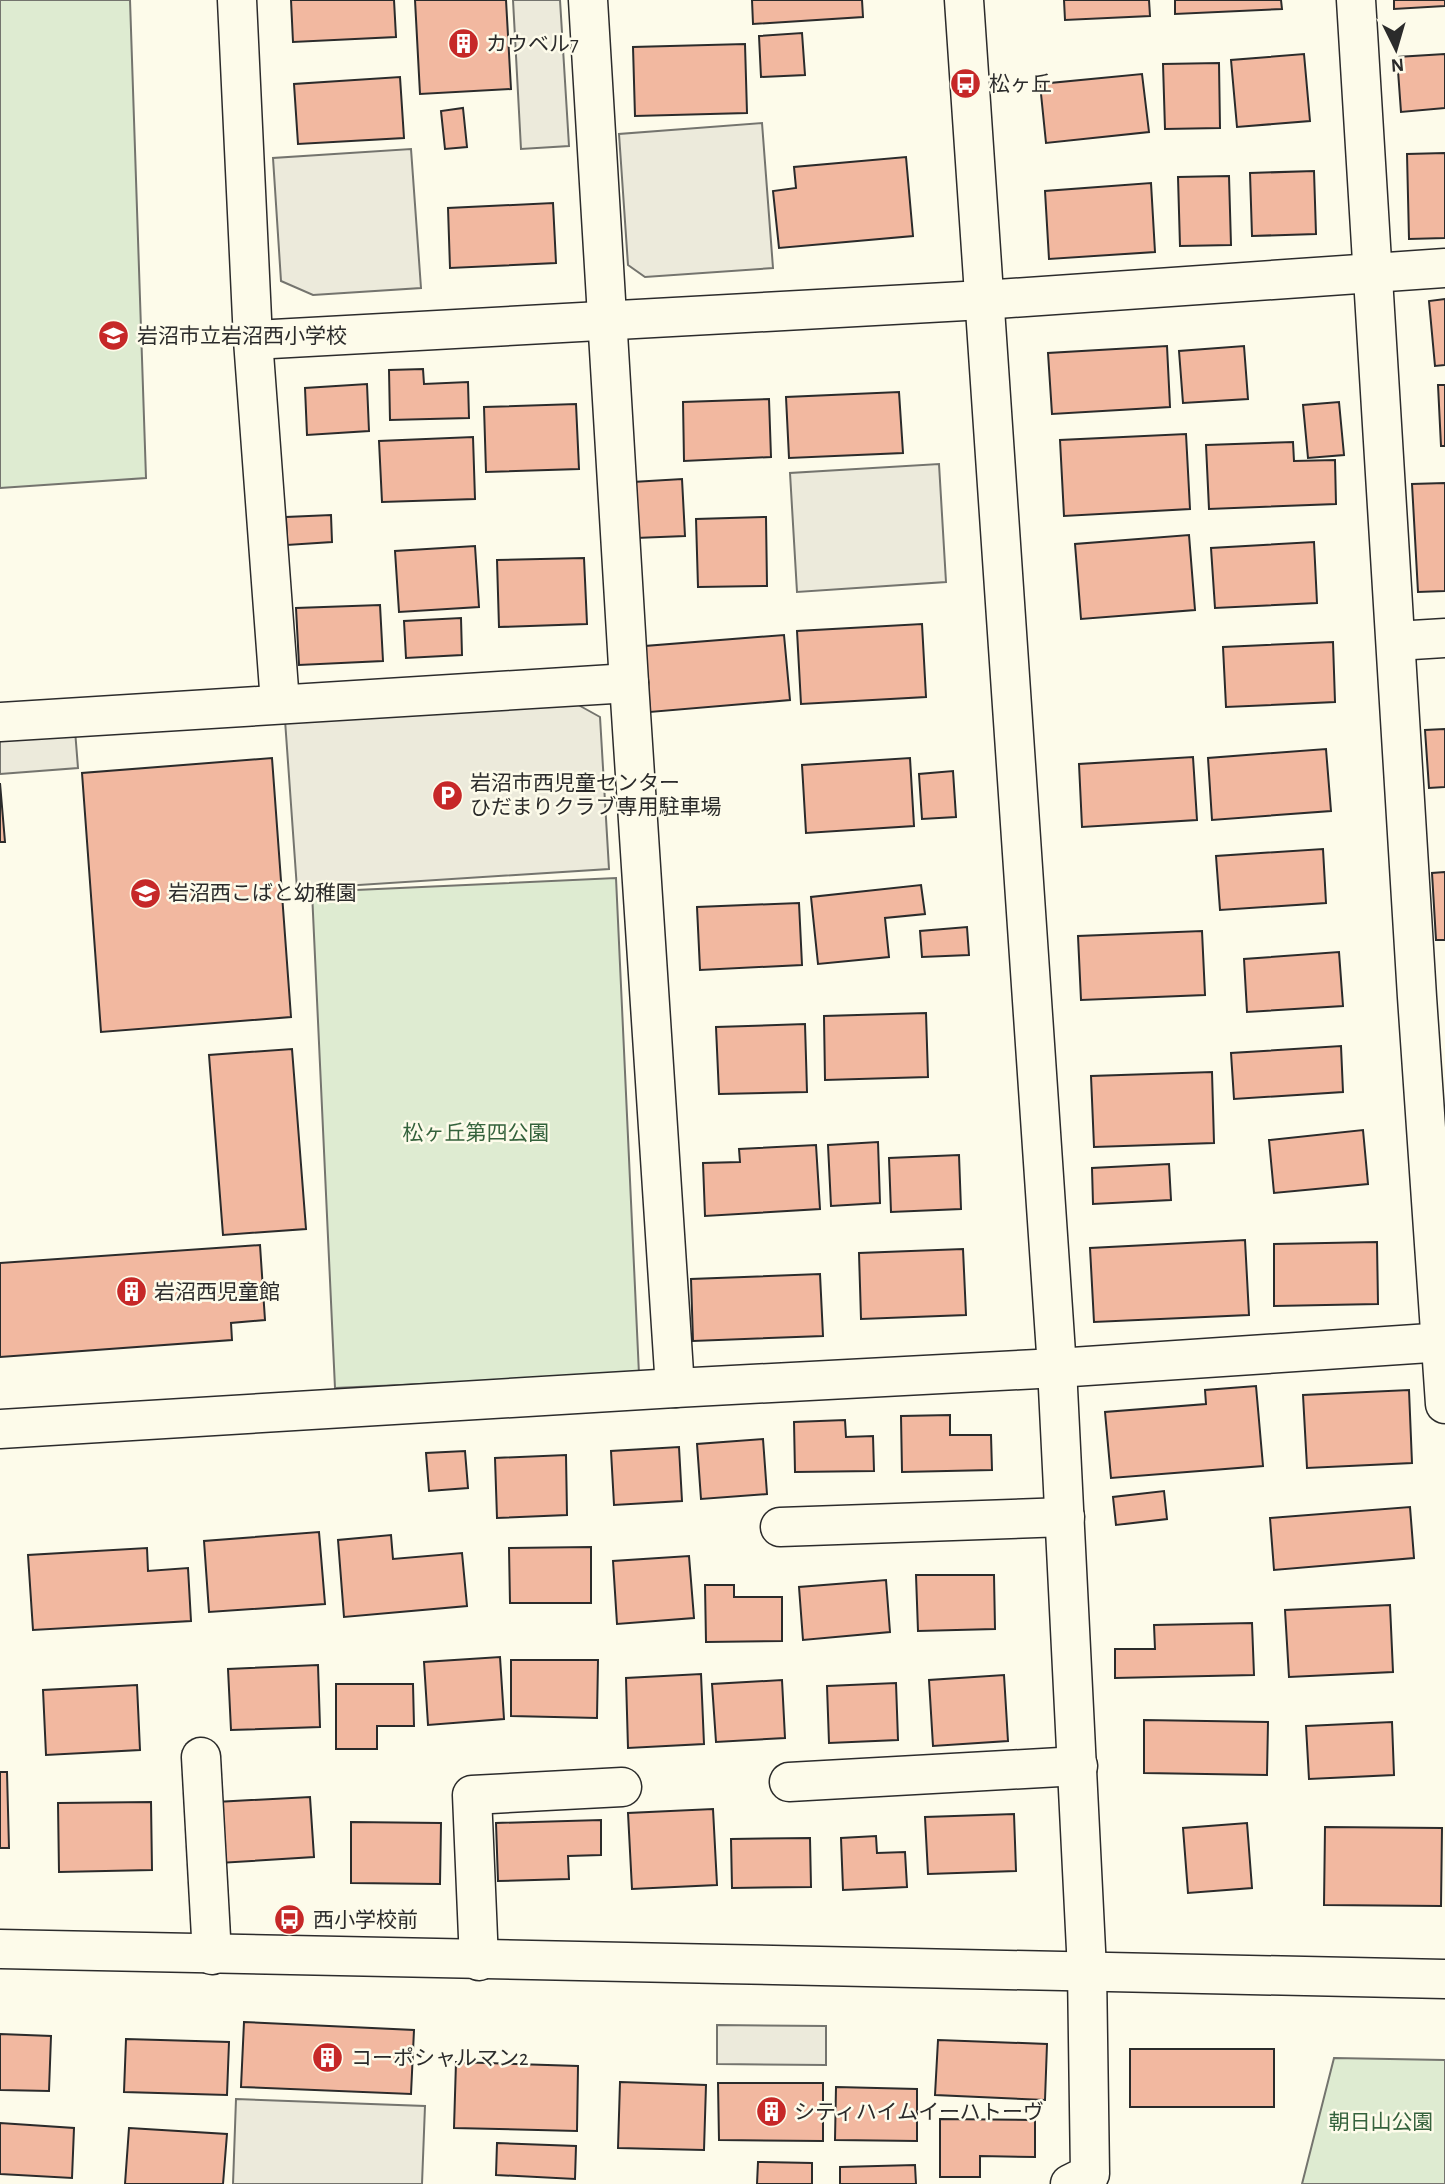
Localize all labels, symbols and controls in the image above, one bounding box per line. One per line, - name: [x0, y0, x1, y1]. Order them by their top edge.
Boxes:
- north arrow: [1361, 14, 1431, 84]
- building icon: カウベル7: [446, 27, 480, 61]
- place label: カウベル7: [486, 34, 579, 55]
- text: N: [1390, 54, 1405, 74]
- bus stop icon: 松ヶ丘: [949, 67, 983, 101]
- place label: 松ヶ丘: [989, 73, 1052, 95]
- school or university icon: 岩沼市立岩沼西小学校: [97, 319, 131, 353]
- place label: 岩沼市立岩沼西小学校: [137, 325, 347, 347]
- place label: 岩沼市西児童センター ひだまりクラブ専用駐車場: [470, 772, 722, 818]
- parking icon: 岩沼市西児童センター ひだまりクラブ専用駐車場: [430, 778, 464, 812]
- school or university icon: 岩沼西こばと幼稚園: [128, 876, 162, 910]
- place label: 岩沼西こばと幼稚園: [168, 882, 357, 904]
- park label: 松ヶ丘第四公園: [403, 1122, 550, 1144]
- building icon: 岩沼西児童館: [114, 1275, 148, 1309]
- place label: 岩沼西児童館: [154, 1281, 280, 1303]
- bus stop icon: 西小学校前: [273, 1903, 307, 1937]
- place label: 西小学校前: [313, 1909, 418, 1931]
- building icon: コーポシャルマン2: [311, 2041, 345, 2075]
- place label: コーポシャルマン2: [351, 2047, 529, 2069]
- building icon: シティハイムイーハトーヴ: [754, 2095, 788, 2129]
- place label: シティハイムイーハトーヴ: [794, 2101, 1044, 2123]
- park label: 朝日山公園: [1329, 2111, 1434, 2133]

